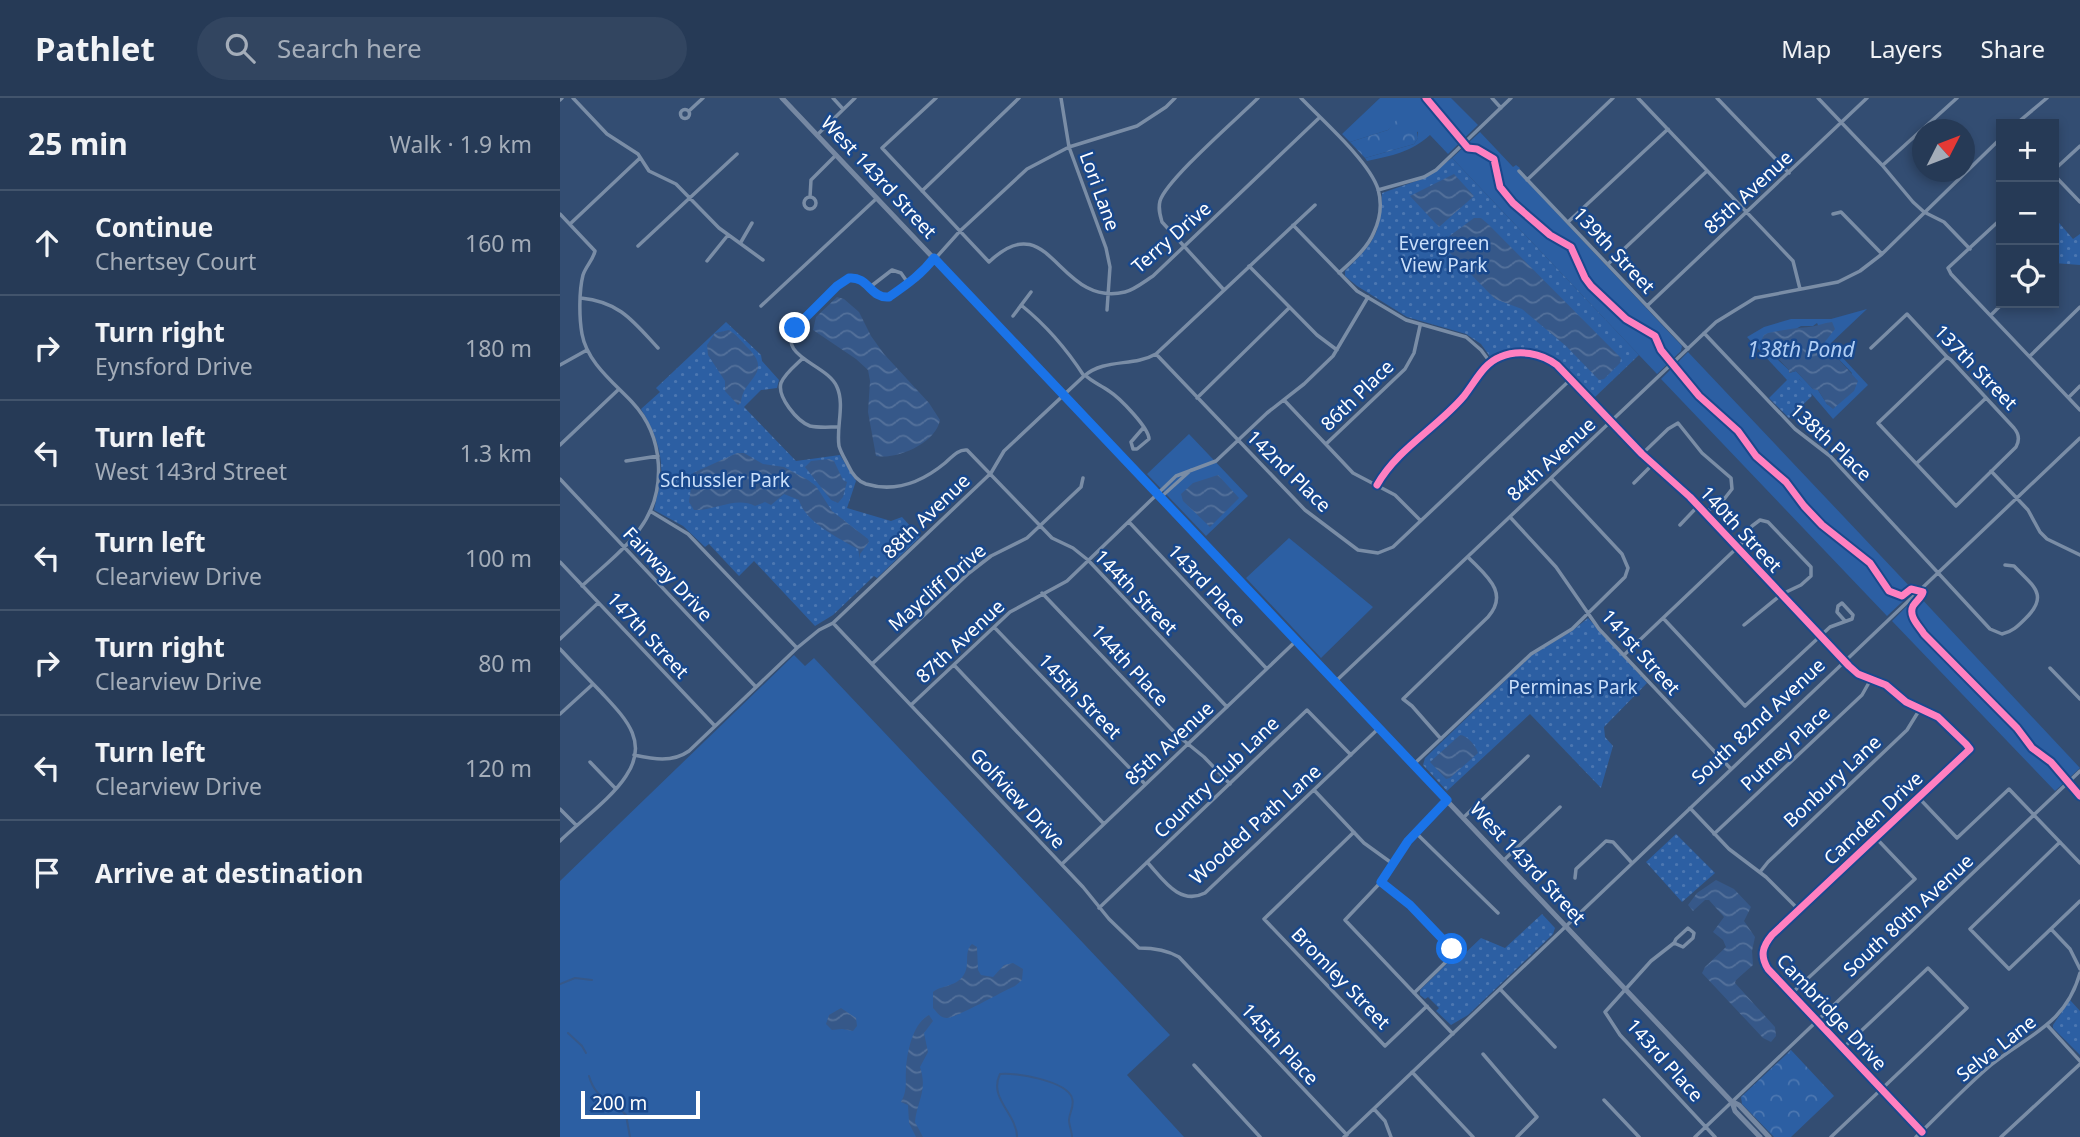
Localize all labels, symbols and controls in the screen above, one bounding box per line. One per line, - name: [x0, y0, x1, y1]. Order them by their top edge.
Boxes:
- search box: [197, 17, 687, 80]
- text: Pathlet: [35, 26, 155, 71]
- icon: search: [221, 29, 259, 67]
- text: Search here: [277, 30, 422, 66]
- text: Map: [1781, 32, 1831, 65]
- text: Layers: [1869, 32, 1943, 65]
- text: Share: [1981, 32, 2045, 65]
- street label: West 143rd Street: [815, 110, 943, 244]
- north arrow: [1912, 119, 1975, 182]
- map controls: [1996, 119, 2059, 308]
- button: +: [1996, 119, 2059, 182]
- text: 25 min: [28, 123, 128, 164]
- text: Walk · 1.9 km: [390, 128, 532, 160]
- street label: 85th Avenue: [1698, 144, 1798, 240]
- street label: Lori Lane: [1074, 148, 1126, 234]
- button: −: [1996, 182, 2059, 245]
- street label: Terry Drive: [1126, 195, 1216, 279]
- street label: 139th Street: [1567, 201, 1661, 299]
- text: Continue: [95, 209, 213, 245]
- icon: ahead: [28, 224, 66, 262]
- text: 160 m: [465, 227, 532, 259]
- park label: Evergreen View Park: [1399, 230, 1489, 278]
- text: Chertsey Court: [95, 245, 256, 277]
- button: locate: [1996, 245, 2059, 308]
- route end: [779, 312, 810, 343]
- text: Turn right: [95, 314, 225, 350]
- street label: 137th Street: [1929, 319, 2023, 415]
- icon: right: [28, 329, 66, 367]
- text: 180 m: [465, 332, 532, 364]
- water label: 138th Pond: [1747, 335, 1856, 363]
- text: Eynsford Drive: [95, 350, 253, 382]
- street label: 86th Place: [1315, 354, 1399, 436]
- street label: 138th Place: [1784, 397, 1878, 487]
- street label: 84th Avenue: [1501, 411, 1601, 507]
- text: Turn left: [95, 419, 206, 455]
- street label: 142nd Place: [1241, 424, 1337, 518]
- icon: left: [28, 434, 66, 472]
- text: 1.3 km: [460, 437, 532, 469]
- text: West 143rd Street: [95, 455, 287, 487]
- park label: Schussler Park: [660, 467, 790, 493]
- street label: 88th Avenue: [877, 468, 975, 564]
- street label: 140th Street: [1694, 480, 1788, 578]
- street label: Fairway Drive: [617, 521, 719, 627]
- text: Turn left: [95, 524, 206, 560]
- street label: Maycliff Drive: [883, 537, 991, 637]
- street label: 143rd Place: [1162, 538, 1252, 632]
- icon: left: [28, 539, 66, 577]
- text: 100 m: [465, 542, 532, 574]
- street label: 144th Street: [1089, 544, 1183, 640]
- text: Clearview Drive: [95, 560, 262, 592]
- street label: 147th Street: [601, 586, 695, 684]
- street label: 87th Avenue: [910, 593, 1010, 689]
- street label: 141st Street: [1596, 604, 1686, 700]
- street label: 144th Place: [1085, 618, 1175, 712]
- text: Turn right: [95, 629, 225, 665]
- icon: right: [28, 644, 66, 682]
- text: 80 m: [478, 647, 532, 679]
- street label: 145th Street: [1033, 648, 1127, 744]
- street label: South 82nd Avenue: [1685, 652, 1831, 790]
- text: Clearview Drive: [95, 665, 262, 697]
- park label: Perminas Park: [1508, 674, 1638, 700]
- street label: 85th Avenue: [1119, 695, 1219, 791]
- street label: Putney Place: [1735, 700, 1835, 796]
- street label: Country Club Lane: [1148, 710, 1284, 844]
- street label: Bonbury Lane: [1778, 729, 1886, 833]
- text: Turn left: [95, 734, 206, 770]
- street label: Golfview Drive: [965, 742, 1071, 854]
- icon: left: [28, 749, 66, 787]
- text: 120 m: [465, 752, 532, 784]
- street label: Wooded Path Lane: [1184, 758, 1326, 890]
- street label: Camden Drive: [1818, 765, 1928, 871]
- text: Clearview Drive: [95, 770, 262, 802]
- street label: West 143rd Street: [1464, 796, 1592, 930]
- street label: South 80th Avenue: [1837, 848, 1979, 982]
- icon: arrive: [28, 854, 66, 892]
- text: Arrive at destination: [95, 855, 364, 891]
- street label: Bromley Street: [1286, 921, 1396, 1035]
- route start: [1436, 933, 1467, 964]
- street label: Cambridge Drive: [1771, 948, 1893, 1076]
- street label: 145th Place: [1235, 997, 1325, 1091]
- street label: Selva Lane: [1951, 1009, 2041, 1087]
- street label: 143rd Place: [1621, 1013, 1709, 1107]
- scale bar: [581, 1088, 700, 1120]
- text: 200 m: [592, 1090, 647, 1116]

